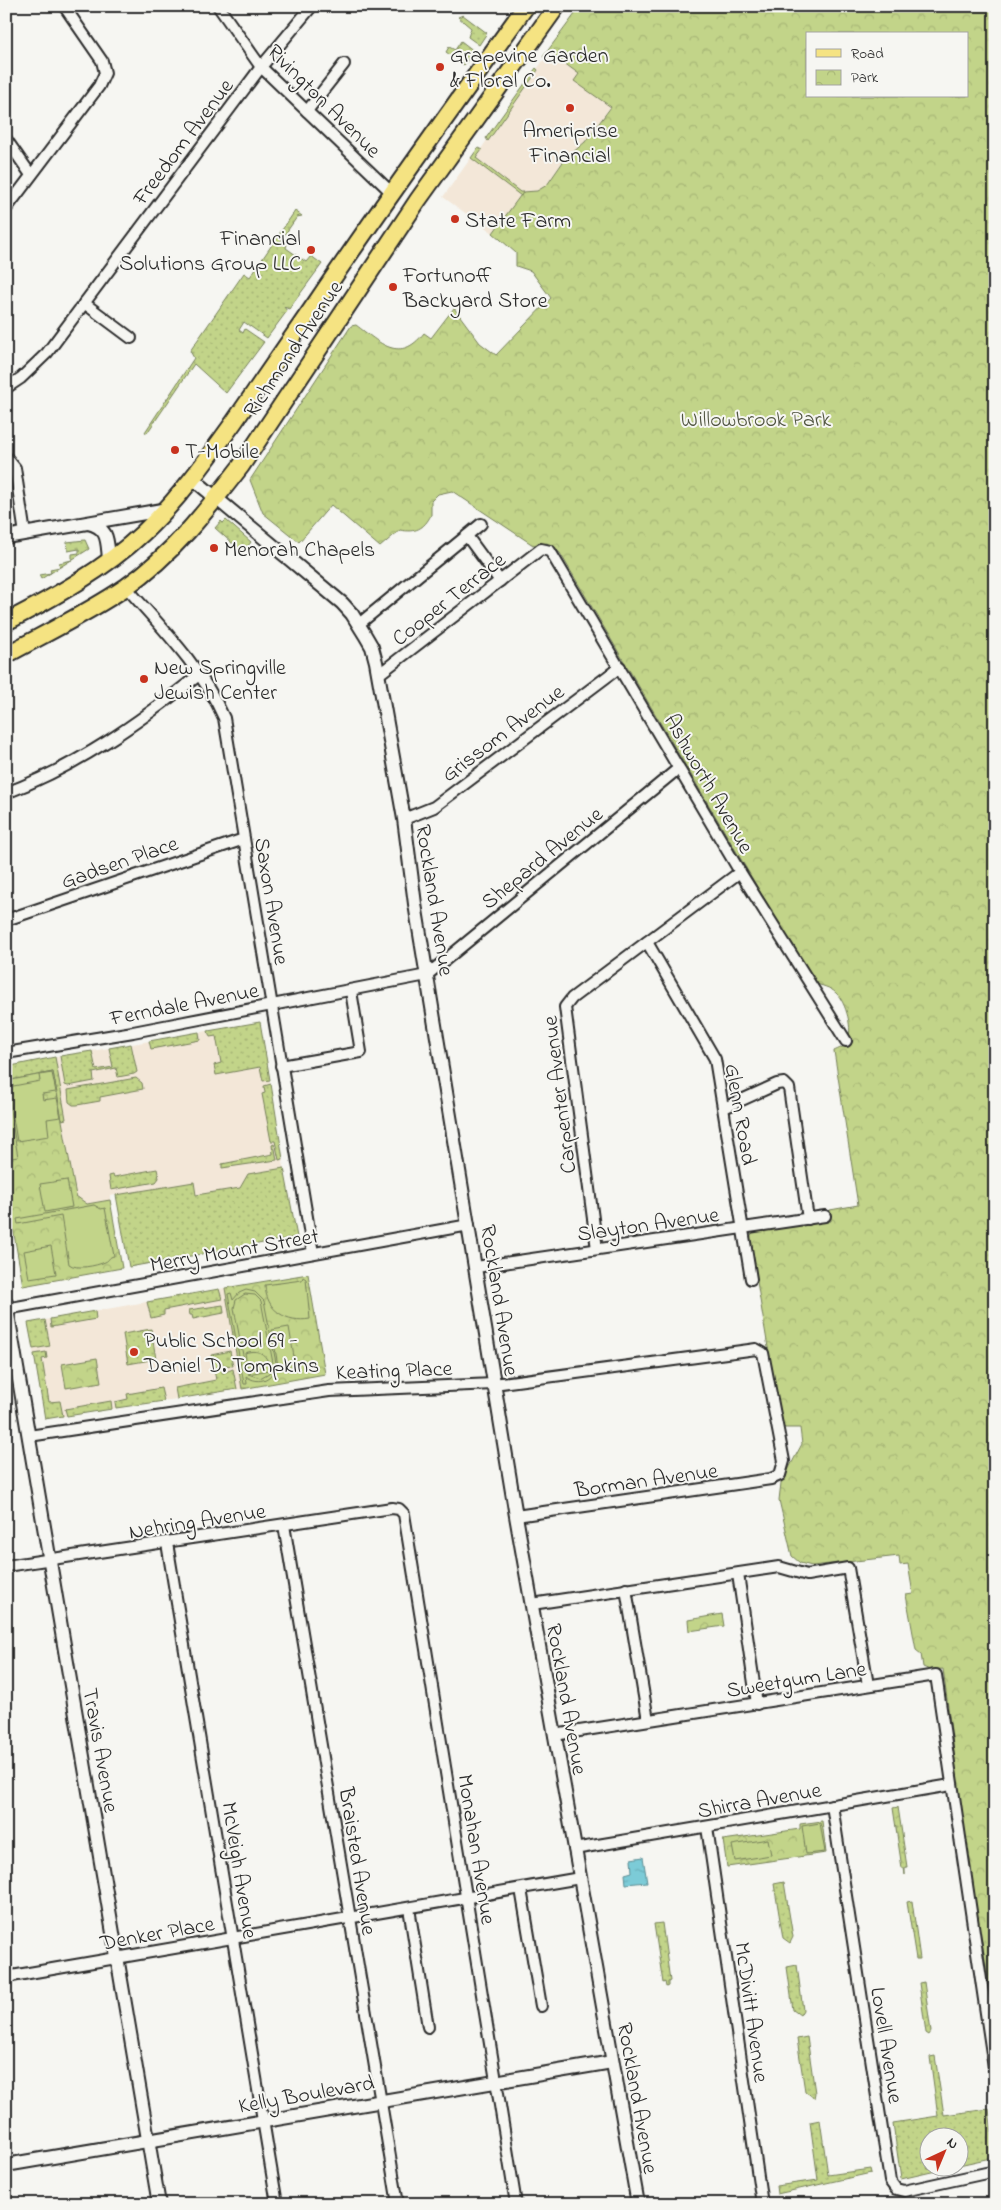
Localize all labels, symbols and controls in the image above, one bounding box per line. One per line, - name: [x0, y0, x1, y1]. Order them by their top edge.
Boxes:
- legend: [806, 32, 968, 98]
- street label: Rivington Avenue: [258, 38, 387, 167]
- place label: Grapevine Garden & Floral Co.: [450, 41, 609, 98]
- text: Road: [851, 43, 884, 65]
- marker: Grapevine Garden & Floral Co.: [434, 61, 446, 73]
- text: Park: [851, 67, 879, 89]
- street label: Freedom Avenue: [126, 73, 243, 214]
- marker: Ameriprise Financial: [564, 102, 576, 114]
- place label: Ameriprise Financial: [522, 116, 618, 173]
- place label: State Farm: [465, 206, 571, 238]
- marker: State Farm: [449, 213, 461, 225]
- place label: Financial Solutions Group LLC: [119, 224, 301, 281]
- marker: Financial Solutions Group LLC: [305, 244, 317, 256]
- place label: Fortunoff Backyard Store: [402, 261, 548, 319]
- street label: Richmond Avenue: [237, 275, 352, 425]
- marker: Fortunoff Backyard Store: [387, 281, 399, 293]
- park label: Willowbrook Park: [681, 405, 832, 437]
- place label: T-Mobile: [185, 437, 259, 469]
- marker: T-Mobile: [169, 444, 181, 456]
- place label: Menorah Chapels: [224, 535, 375, 567]
- marker: Menorah Chapels: [208, 542, 220, 554]
- street label: Cooper Terrace: [386, 546, 514, 655]
- place label: New Springville Jewish Center: [154, 653, 286, 710]
- marker: New Springville Jewish Center: [138, 673, 150, 685]
- street label: Grissom Avenue: [436, 677, 572, 791]
- street label: Ashworth Avenue: [654, 709, 761, 861]
- street label: Shepard Avenue: [475, 800, 611, 919]
- street label: Rockland Avenue: [405, 822, 461, 979]
- street label: Gadsen Place: [57, 829, 183, 899]
- street label: Saxon Avenue: [244, 835, 296, 968]
- street label: Ferndale Avenue: [106, 976, 262, 1036]
- street label: Carpenter Avenue: [535, 1014, 587, 1175]
- street label: Glenn Road: [714, 1061, 764, 1168]
- street label: Slayton Avenue: [575, 1200, 722, 1253]
- street label: Merry Mount Street: [148, 1221, 322, 1284]
- street label: Rockland Avenue: [470, 1222, 526, 1379]
- place label: Public School 69 - Daniel D. Tompkins: [143, 1326, 319, 1383]
- marker: Public School 69 - Daniel D. Tompkins: [128, 1346, 140, 1358]
- street label: Keating Place: [335, 1354, 453, 1391]
- street label: Borman Avenue: [572, 1456, 720, 1508]
- street label: Nehring Avenue: [127, 1496, 268, 1551]
- street label: Rockland Avenue: [536, 1621, 594, 1778]
- street label: Sweetgum Lane: [724, 1654, 869, 1709]
- street label: Travis Avenue: [72, 1686, 126, 1816]
- street label: Monahan Avenue: [447, 1772, 503, 1927]
- street label: Shirra Avenue: [695, 1775, 824, 1829]
- street label: Braisted Avenue: [328, 1784, 384, 1938]
- street label: McVeigh Avenue: [210, 1800, 265, 1941]
- street label: Denker Place: [97, 1909, 217, 1961]
- street label: McDivitt Avenue: [724, 1940, 776, 2085]
- street label: Lovell Avenue: [860, 1985, 910, 2106]
- street label: Rockland Avenue: [607, 2020, 665, 2177]
- street label: Kelly Boulevard: [236, 2068, 377, 2125]
- north arrow: [918, 2128, 968, 2178]
- text: N: [941, 2133, 963, 2155]

